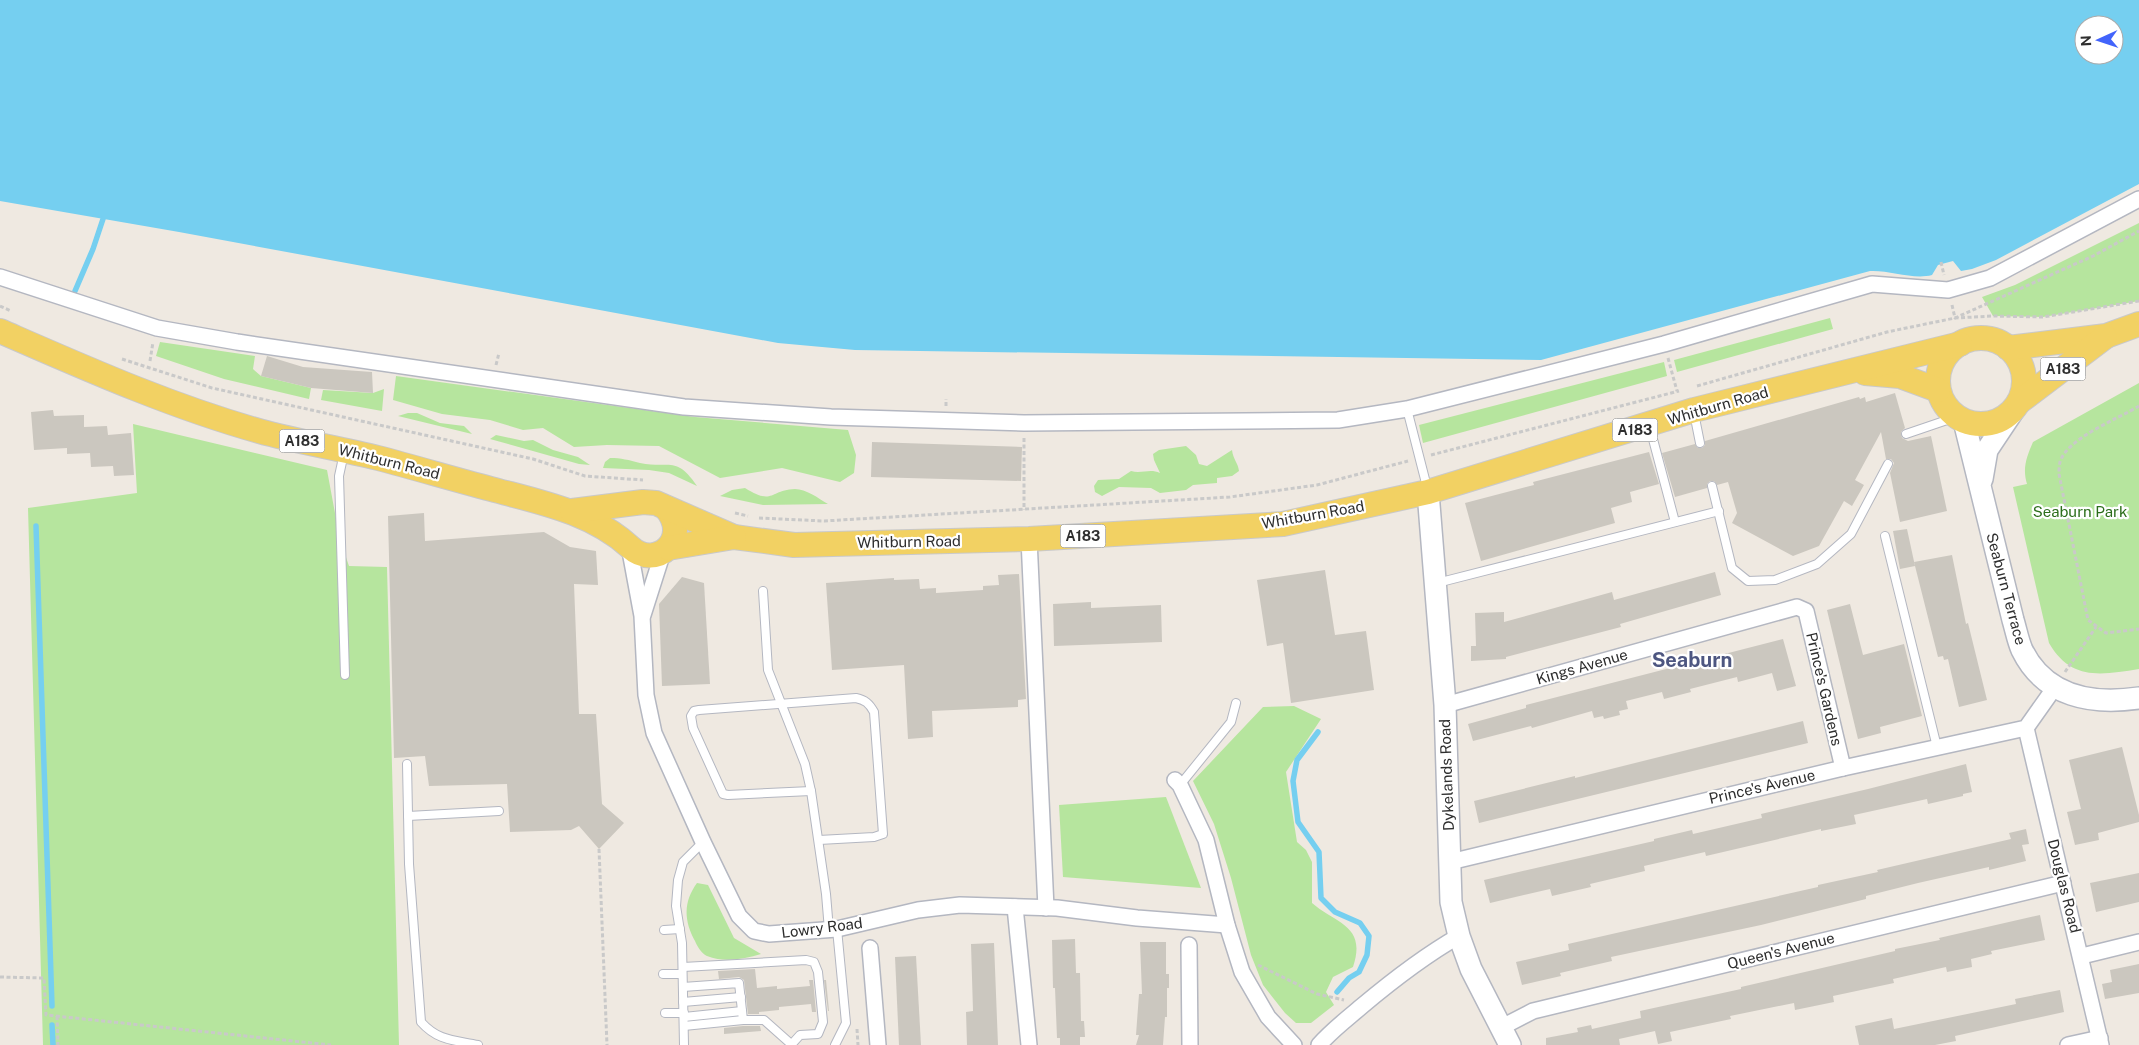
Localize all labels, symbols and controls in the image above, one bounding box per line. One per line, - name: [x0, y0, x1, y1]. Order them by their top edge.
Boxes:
- north arrow: [2074, 15, 2124, 65]
- text: N: [2078, 35, 2094, 47]
- road number: A183: [2040, 358, 2086, 380]
- street label: Whitburn Road: [1666, 383, 1770, 428]
- road number: A183: [1612, 418, 1658, 442]
- road number: A183: [280, 430, 324, 452]
- street label: Whitburn Road: [337, 441, 442, 482]
- street label: Whitburn Road: [1260, 497, 1366, 532]
- park label: Seaburn Park: [2033, 503, 2127, 520]
- road number: A183: [1060, 524, 1106, 548]
- street label: Seaburn Terrace: [1983, 531, 2030, 647]
- street label: Whitburn Road: [857, 532, 961, 551]
- street label: Prince's Gardens: [1803, 631, 1846, 747]
- street label: Kings Avenue: [1534, 645, 1630, 688]
- district label: Seaburn: [1652, 648, 1732, 672]
- street label: Dykelands Road: [1436, 719, 1457, 831]
- street label: Prince's Avenue: [1707, 766, 1817, 807]
- street label: Douglas Road: [2045, 837, 2084, 935]
- street label: Lowry Road: [780, 914, 863, 941]
- street label: Queen's Avenue: [1725, 929, 1836, 972]

